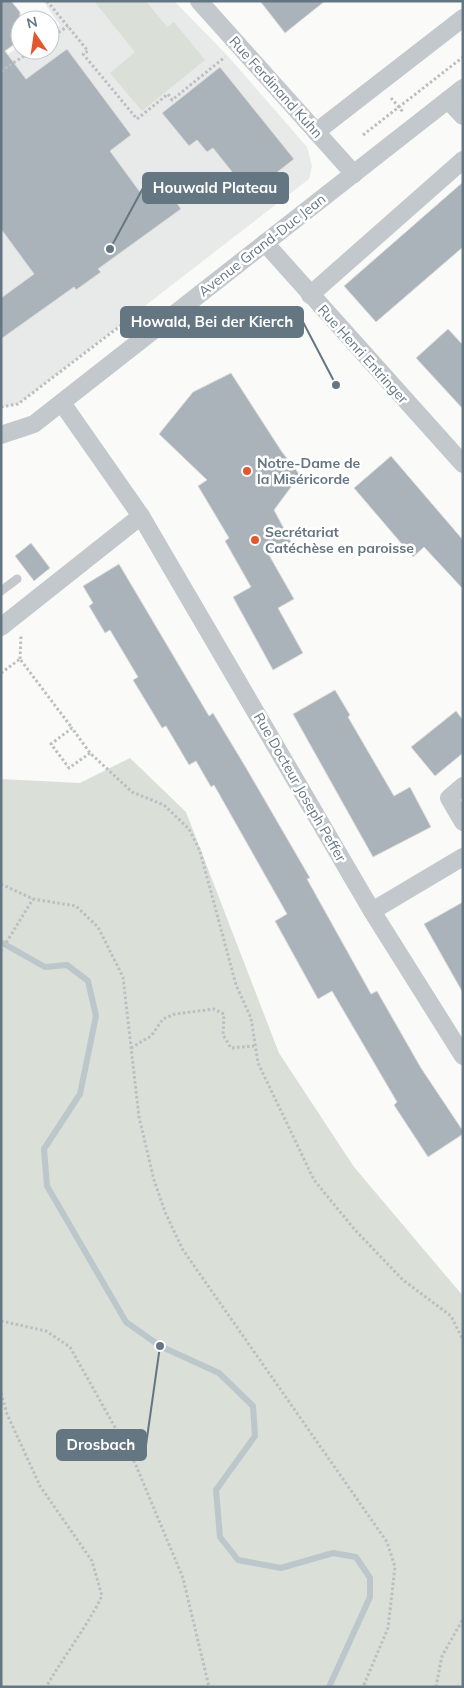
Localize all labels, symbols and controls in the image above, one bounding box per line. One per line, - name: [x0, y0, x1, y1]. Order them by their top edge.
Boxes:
- north arrow: [10, 10, 60, 60]
- text: N: [25, 12, 39, 32]
- street label: Rue Ferdinand Kuhn: [225, 32, 327, 142]
- callout: Houwald Plateau: [143, 173, 288, 203]
- text: Houwald Plateau: [153, 178, 277, 197]
- street label: Avenue Grand-Duc Jean: [195, 190, 329, 300]
- street label: Rue Henri Entringer: [314, 301, 413, 408]
- callout: Howald, Bei der Kierch: [121, 307, 303, 337]
- text: Howald, Bei der Kierch: [131, 312, 293, 331]
- place label: Notre-Dame de la Miséricorde: [257, 454, 361, 488]
- marker: Notre-Dame de la Miséricorde: [241, 465, 253, 477]
- place label: Secrétariat Catéchèse en paroisse: [265, 523, 414, 557]
- marker: Secrétariat Catéchèse en paroisse: [249, 534, 261, 546]
- street label: Rue Docteur Joseph Peffer: [250, 709, 351, 866]
- callout: Drosbach: [57, 1430, 146, 1460]
- text: Drosbach: [67, 1435, 135, 1454]

